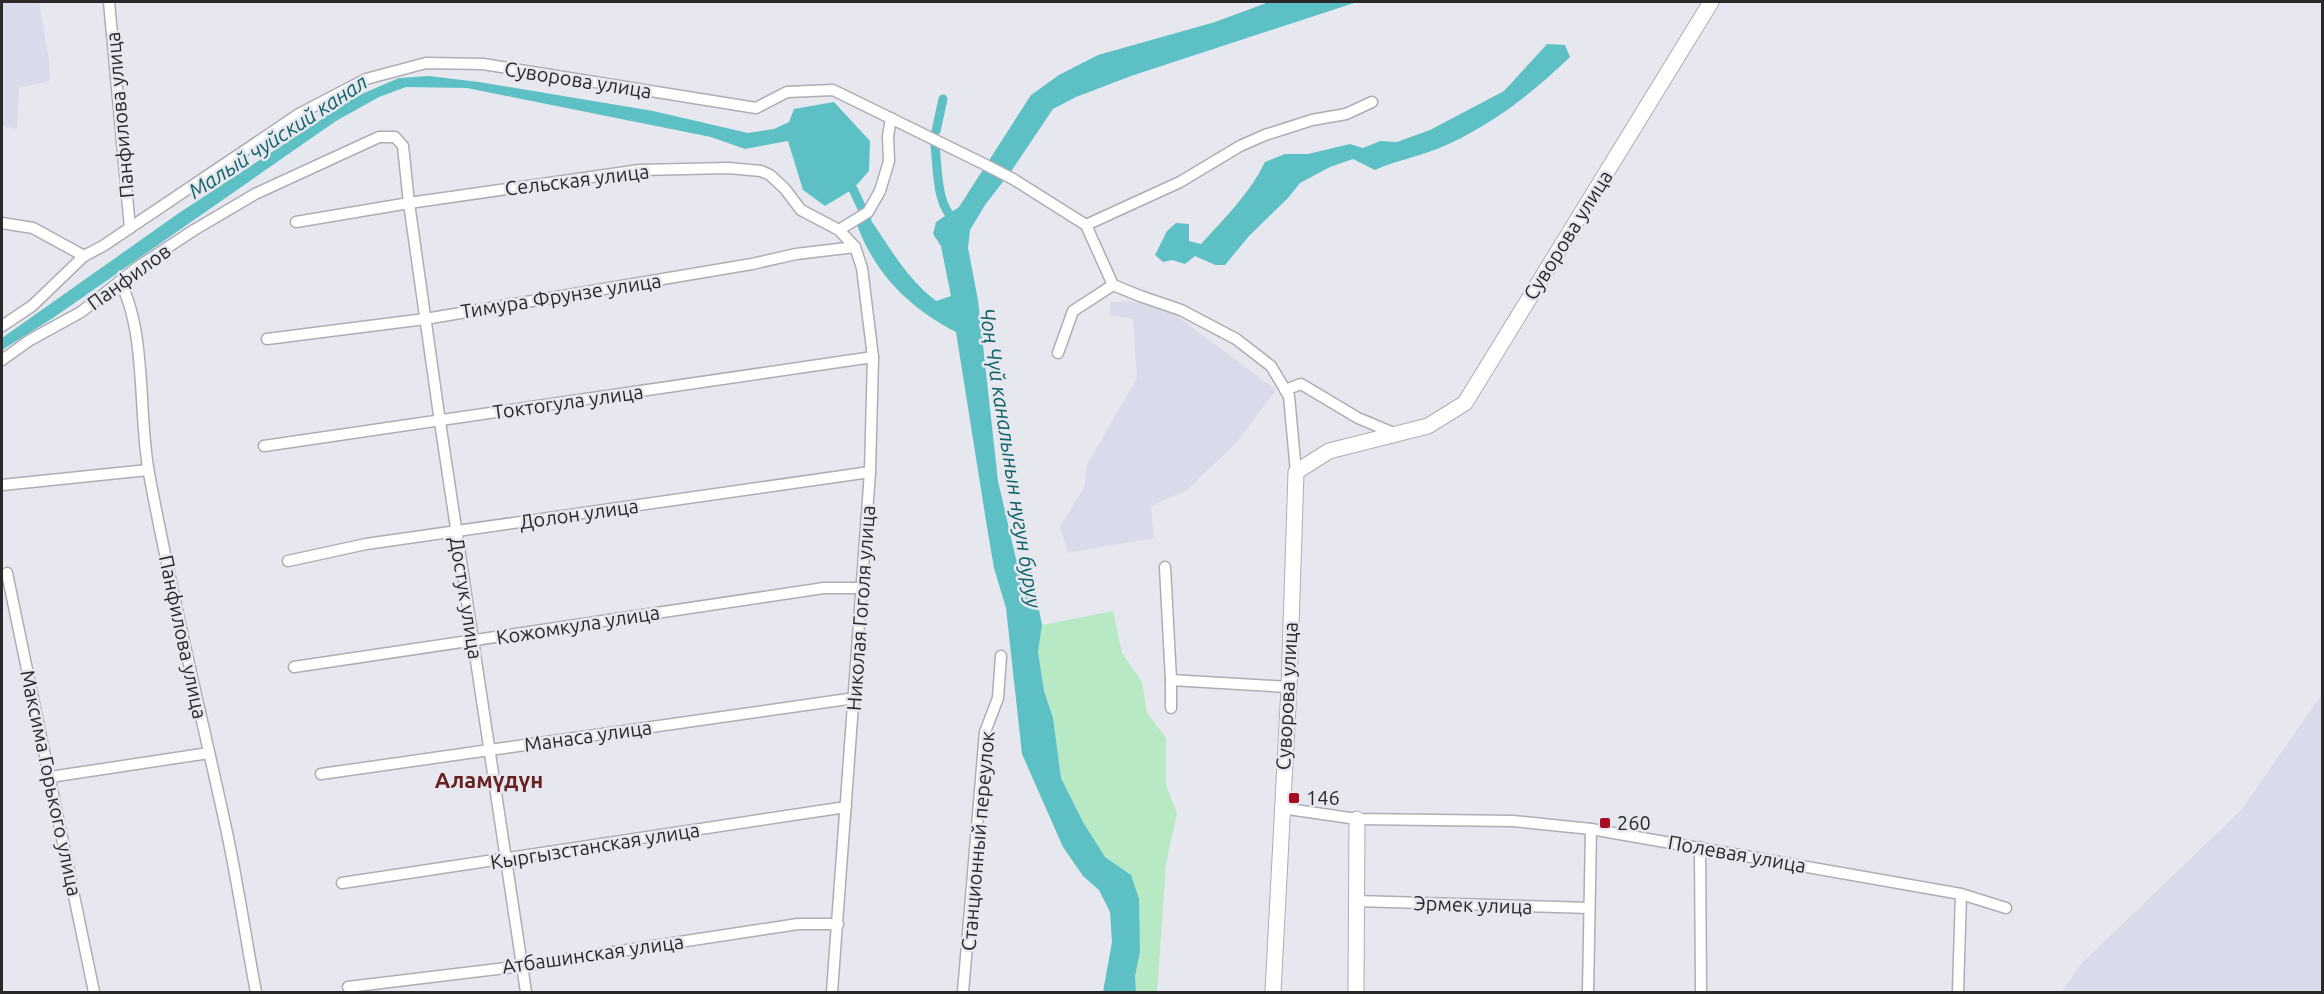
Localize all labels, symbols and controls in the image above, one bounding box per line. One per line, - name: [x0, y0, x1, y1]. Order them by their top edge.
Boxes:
- street label: Панфилова улица: [101, 31, 138, 199]
- street label: Суворова улица: [503, 57, 653, 102]
- water label: Малый чуйский канал: [184, 69, 372, 203]
- street label: Сельская улица: [503, 159, 650, 200]
- street label: Суворова улица: [1518, 166, 1617, 304]
- street label: Панфилов: [83, 239, 175, 314]
- street label: Тимура Фрунзе улица: [459, 268, 663, 323]
- water label: Чоң Чүй каналынын нугун буруу: [975, 306, 1047, 610]
- street label: Токтогула улица: [491, 380, 645, 423]
- street label: Долон улица: [518, 494, 640, 533]
- street label: Николая Гоголя улица: [842, 504, 879, 711]
- street label: Достук улица: [445, 535, 488, 661]
- street label: Панфилова улица: [155, 553, 212, 721]
- street label: Кожомкула улица: [495, 600, 661, 649]
- street label: Суворова улица: [1271, 621, 1302, 771]
- street label: Максима Горького улица: [16, 668, 87, 898]
- street label: Манаса улица: [523, 715, 653, 756]
- street label: Станционный переулок: [956, 730, 999, 952]
- district label: Аламүдүн: [435, 767, 543, 792]
- place label: 146: [1306, 786, 1340, 809]
- marker: 146: [1287, 791, 1301, 805]
- place label: 260: [1617, 811, 1651, 834]
- marker: 260: [1598, 816, 1612, 830]
- street label: Кыргызстанская улица: [489, 818, 701, 873]
- street label: Полевая улица: [1666, 830, 1808, 877]
- street label: Эрмек улица: [1413, 891, 1533, 918]
- street label: Атбашинская улица: [501, 929, 685, 978]

